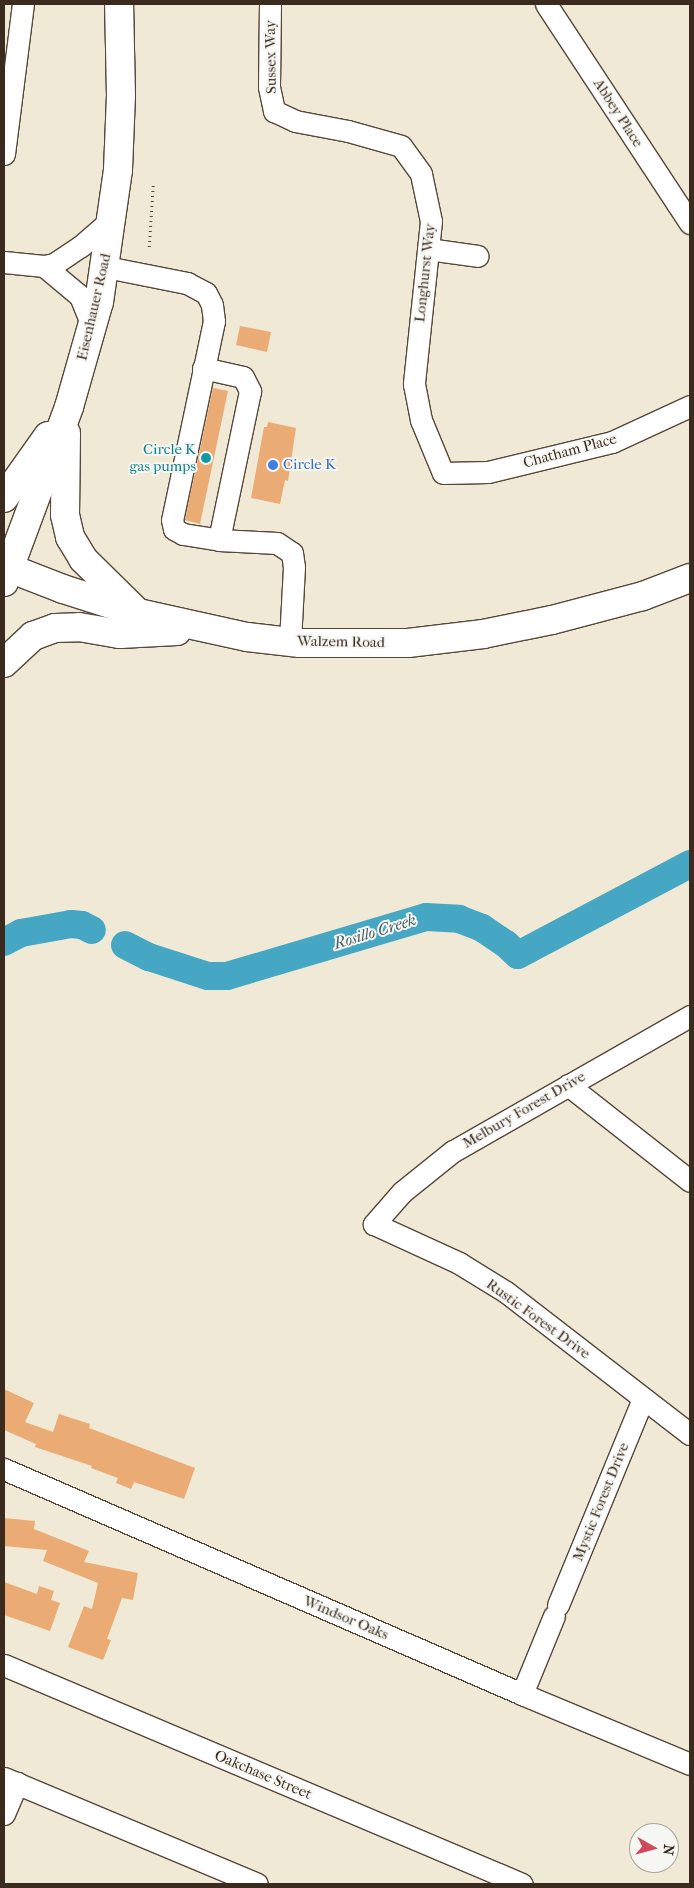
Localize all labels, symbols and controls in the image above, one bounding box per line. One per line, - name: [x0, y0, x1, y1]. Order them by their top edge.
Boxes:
- street label: Sussex Way: [261, 20, 281, 94]
- street label: Abbey Place: [589, 75, 647, 151]
- street label: Longhurst Way: [411, 223, 439, 323]
- street label: Eisenhauer Road: [73, 252, 115, 362]
- street label: Chatham Place: [521, 430, 619, 472]
- place label: Circle K gas pumps: [130, 440, 196, 475]
- marker: Circle K gas pumps: [200, 452, 212, 464]
- place label: Circle K: [283, 456, 336, 474]
- marker: Circle K: [267, 459, 279, 471]
- street label: Walzem Road: [297, 632, 385, 652]
- water label: Rosillo Creek: [331, 910, 419, 954]
- street label: Melbury Forest Drive: [459, 1068, 589, 1152]
- street label: Rustic Forest Drive: [483, 1275, 593, 1363]
- street label: Mystic Forest Drive: [569, 1440, 633, 1564]
- street label: Windsor Oaks: [301, 1592, 391, 1644]
- street label: Oakchase Street: [212, 1746, 314, 1804]
- north arrow: [629, 1823, 679, 1873]
- text: N: [659, 1843, 677, 1856]

